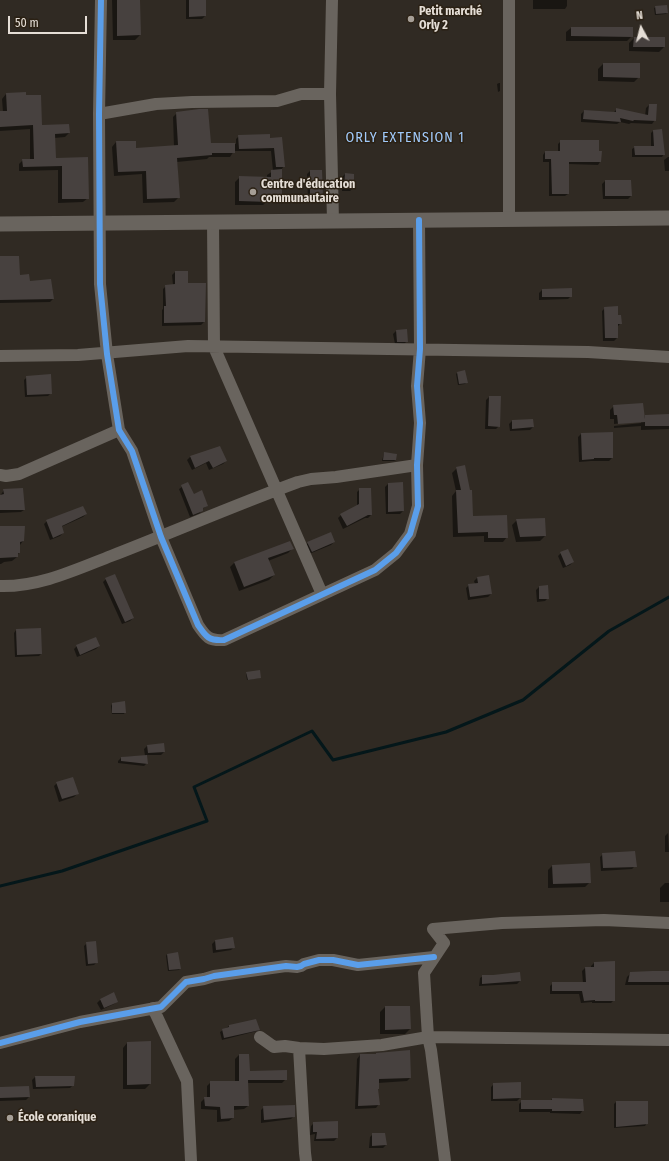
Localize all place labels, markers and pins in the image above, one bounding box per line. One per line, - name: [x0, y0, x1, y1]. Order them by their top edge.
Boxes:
- place label: Petit marché Orly 2: [419, 5, 482, 33]
- marker: Petit marché Orly 2: [406, 14, 416, 24]
- place label: Centre d'éducation communautaire: [261, 178, 355, 206]
- marker: Centre d'éducation communautaire: [248, 187, 258, 197]
- place label: École coranique: [18, 1111, 96, 1125]
- marker: École coranique: [5, 1113, 15, 1123]

